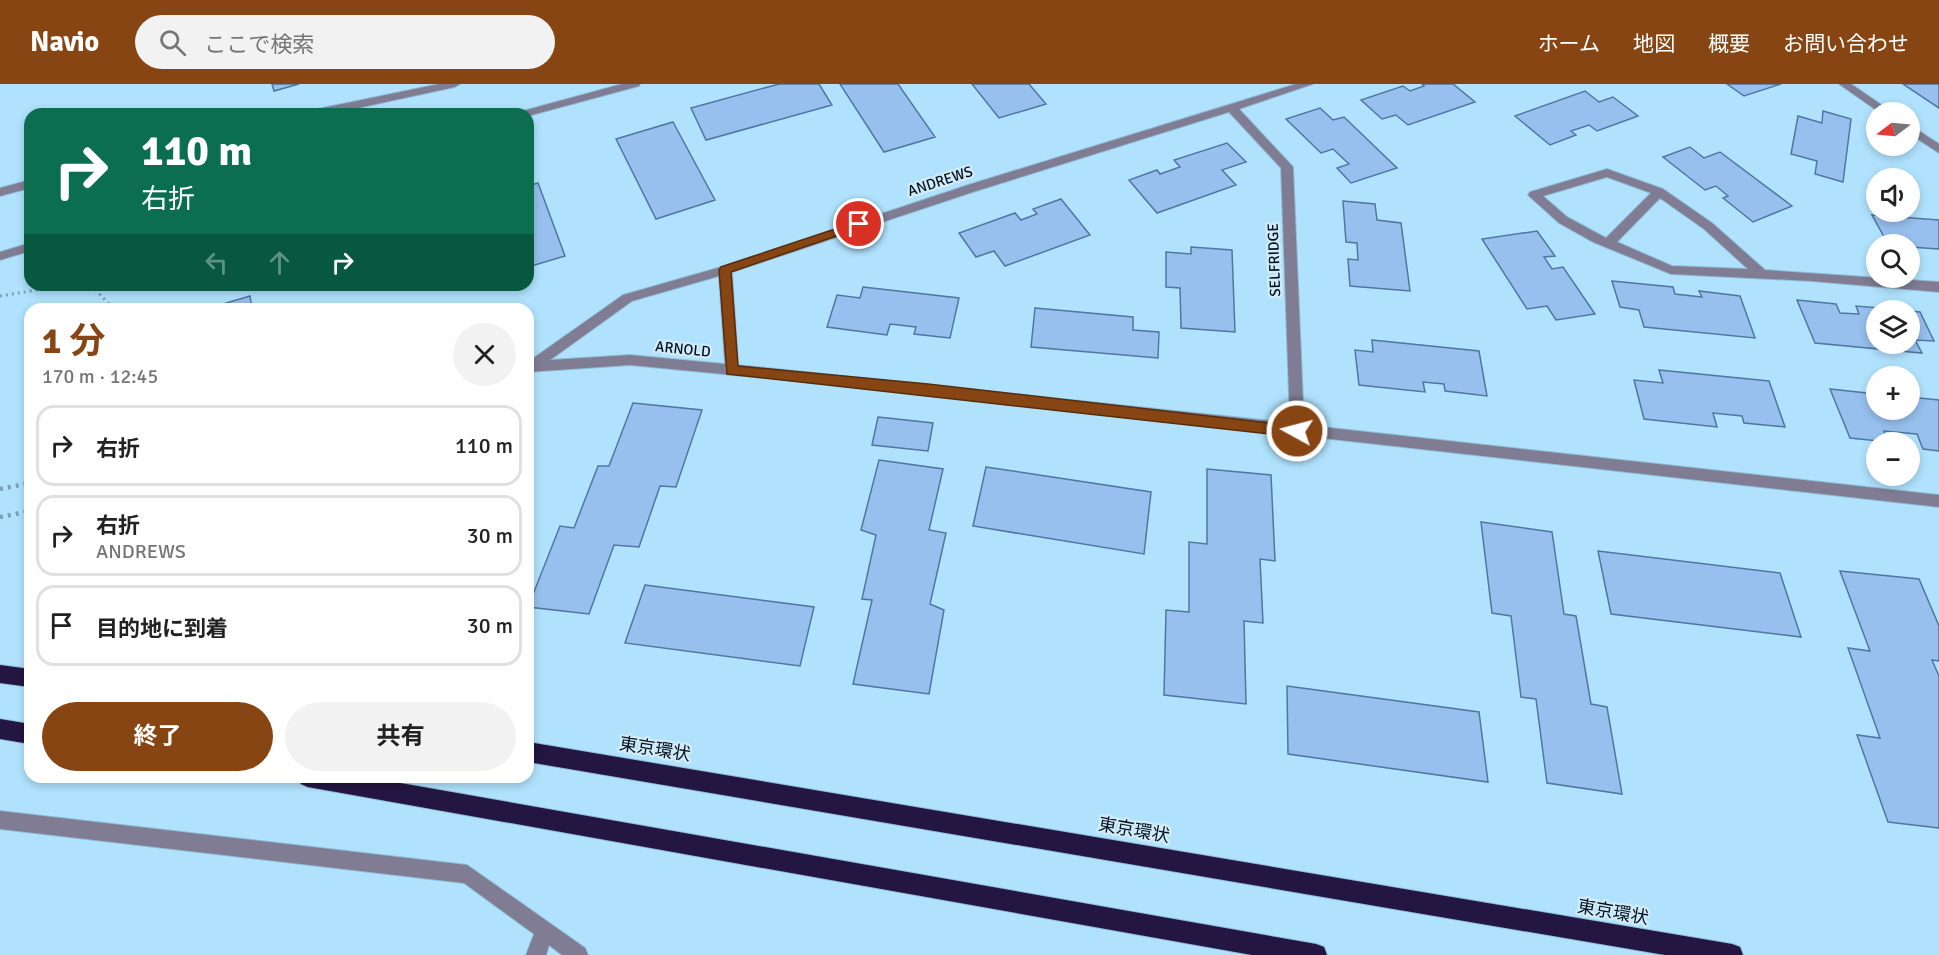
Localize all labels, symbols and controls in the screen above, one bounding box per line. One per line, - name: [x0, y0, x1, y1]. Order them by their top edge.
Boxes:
- search box: [135, 15, 555, 69]
- text: Navio: [30, 25, 99, 59]
- icon: search: [156, 26, 189, 59]
- text: ここで検索: [204, 31, 314, 58]
- text: ホーム: [1538, 31, 1600, 57]
- text: 地図: [1633, 31, 1675, 57]
- text: 概要: [1708, 31, 1750, 57]
- text: お問い合わせ: [1783, 31, 1909, 57]
- north arrow: [1866, 102, 1920, 156]
- map controls: [1866, 102, 1920, 486]
- text: 110 m: [141, 126, 252, 177]
- icon: right: [42, 132, 120, 210]
- street label: ANDREWS: [905, 162, 975, 200]
- button: sound: [1866, 168, 1920, 222]
- text: 右折: [141, 183, 195, 216]
- pin: [833, 198, 884, 249]
- icon: arrive: [842, 207, 875, 240]
- street label: SELFRIDGE: [1264, 223, 1284, 297]
- button: search: [1866, 234, 1920, 288]
- icon: left: [200, 246, 233, 279]
- icon: ahead: [263, 246, 296, 279]
- icon: right: [326, 246, 359, 279]
- button: layers: [1866, 300, 1920, 354]
- text: 1 分: [42, 319, 105, 364]
- button: close: [453, 323, 516, 386]
- street label: ARNOLD: [654, 337, 712, 361]
- text: 170 m · 12:45: [42, 364, 158, 389]
- button: +: [1866, 366, 1920, 420]
- position arrow: [1265, 399, 1329, 463]
- icon: right: [45, 429, 78, 462]
- text: 110 m: [455, 432, 513, 459]
- button: −: [1866, 432, 1920, 486]
- text: 右折: [96, 435, 140, 462]
- text: 右折: [96, 512, 140, 539]
- icon: right: [45, 519, 78, 552]
- text: 30 m: [467, 522, 513, 549]
- text: ANDREWS: [96, 539, 186, 564]
- icon: arrive: [45, 609, 78, 642]
- text: 30 m: [467, 612, 513, 639]
- text: 目的地に到着: [96, 615, 228, 642]
- button: 終了: [42, 702, 273, 771]
- button: 共有: [285, 702, 516, 771]
- street label: 東京環状: [618, 733, 692, 765]
- street label: 東京環状: [1097, 813, 1171, 847]
- street label: 東京環状: [1576, 895, 1650, 929]

